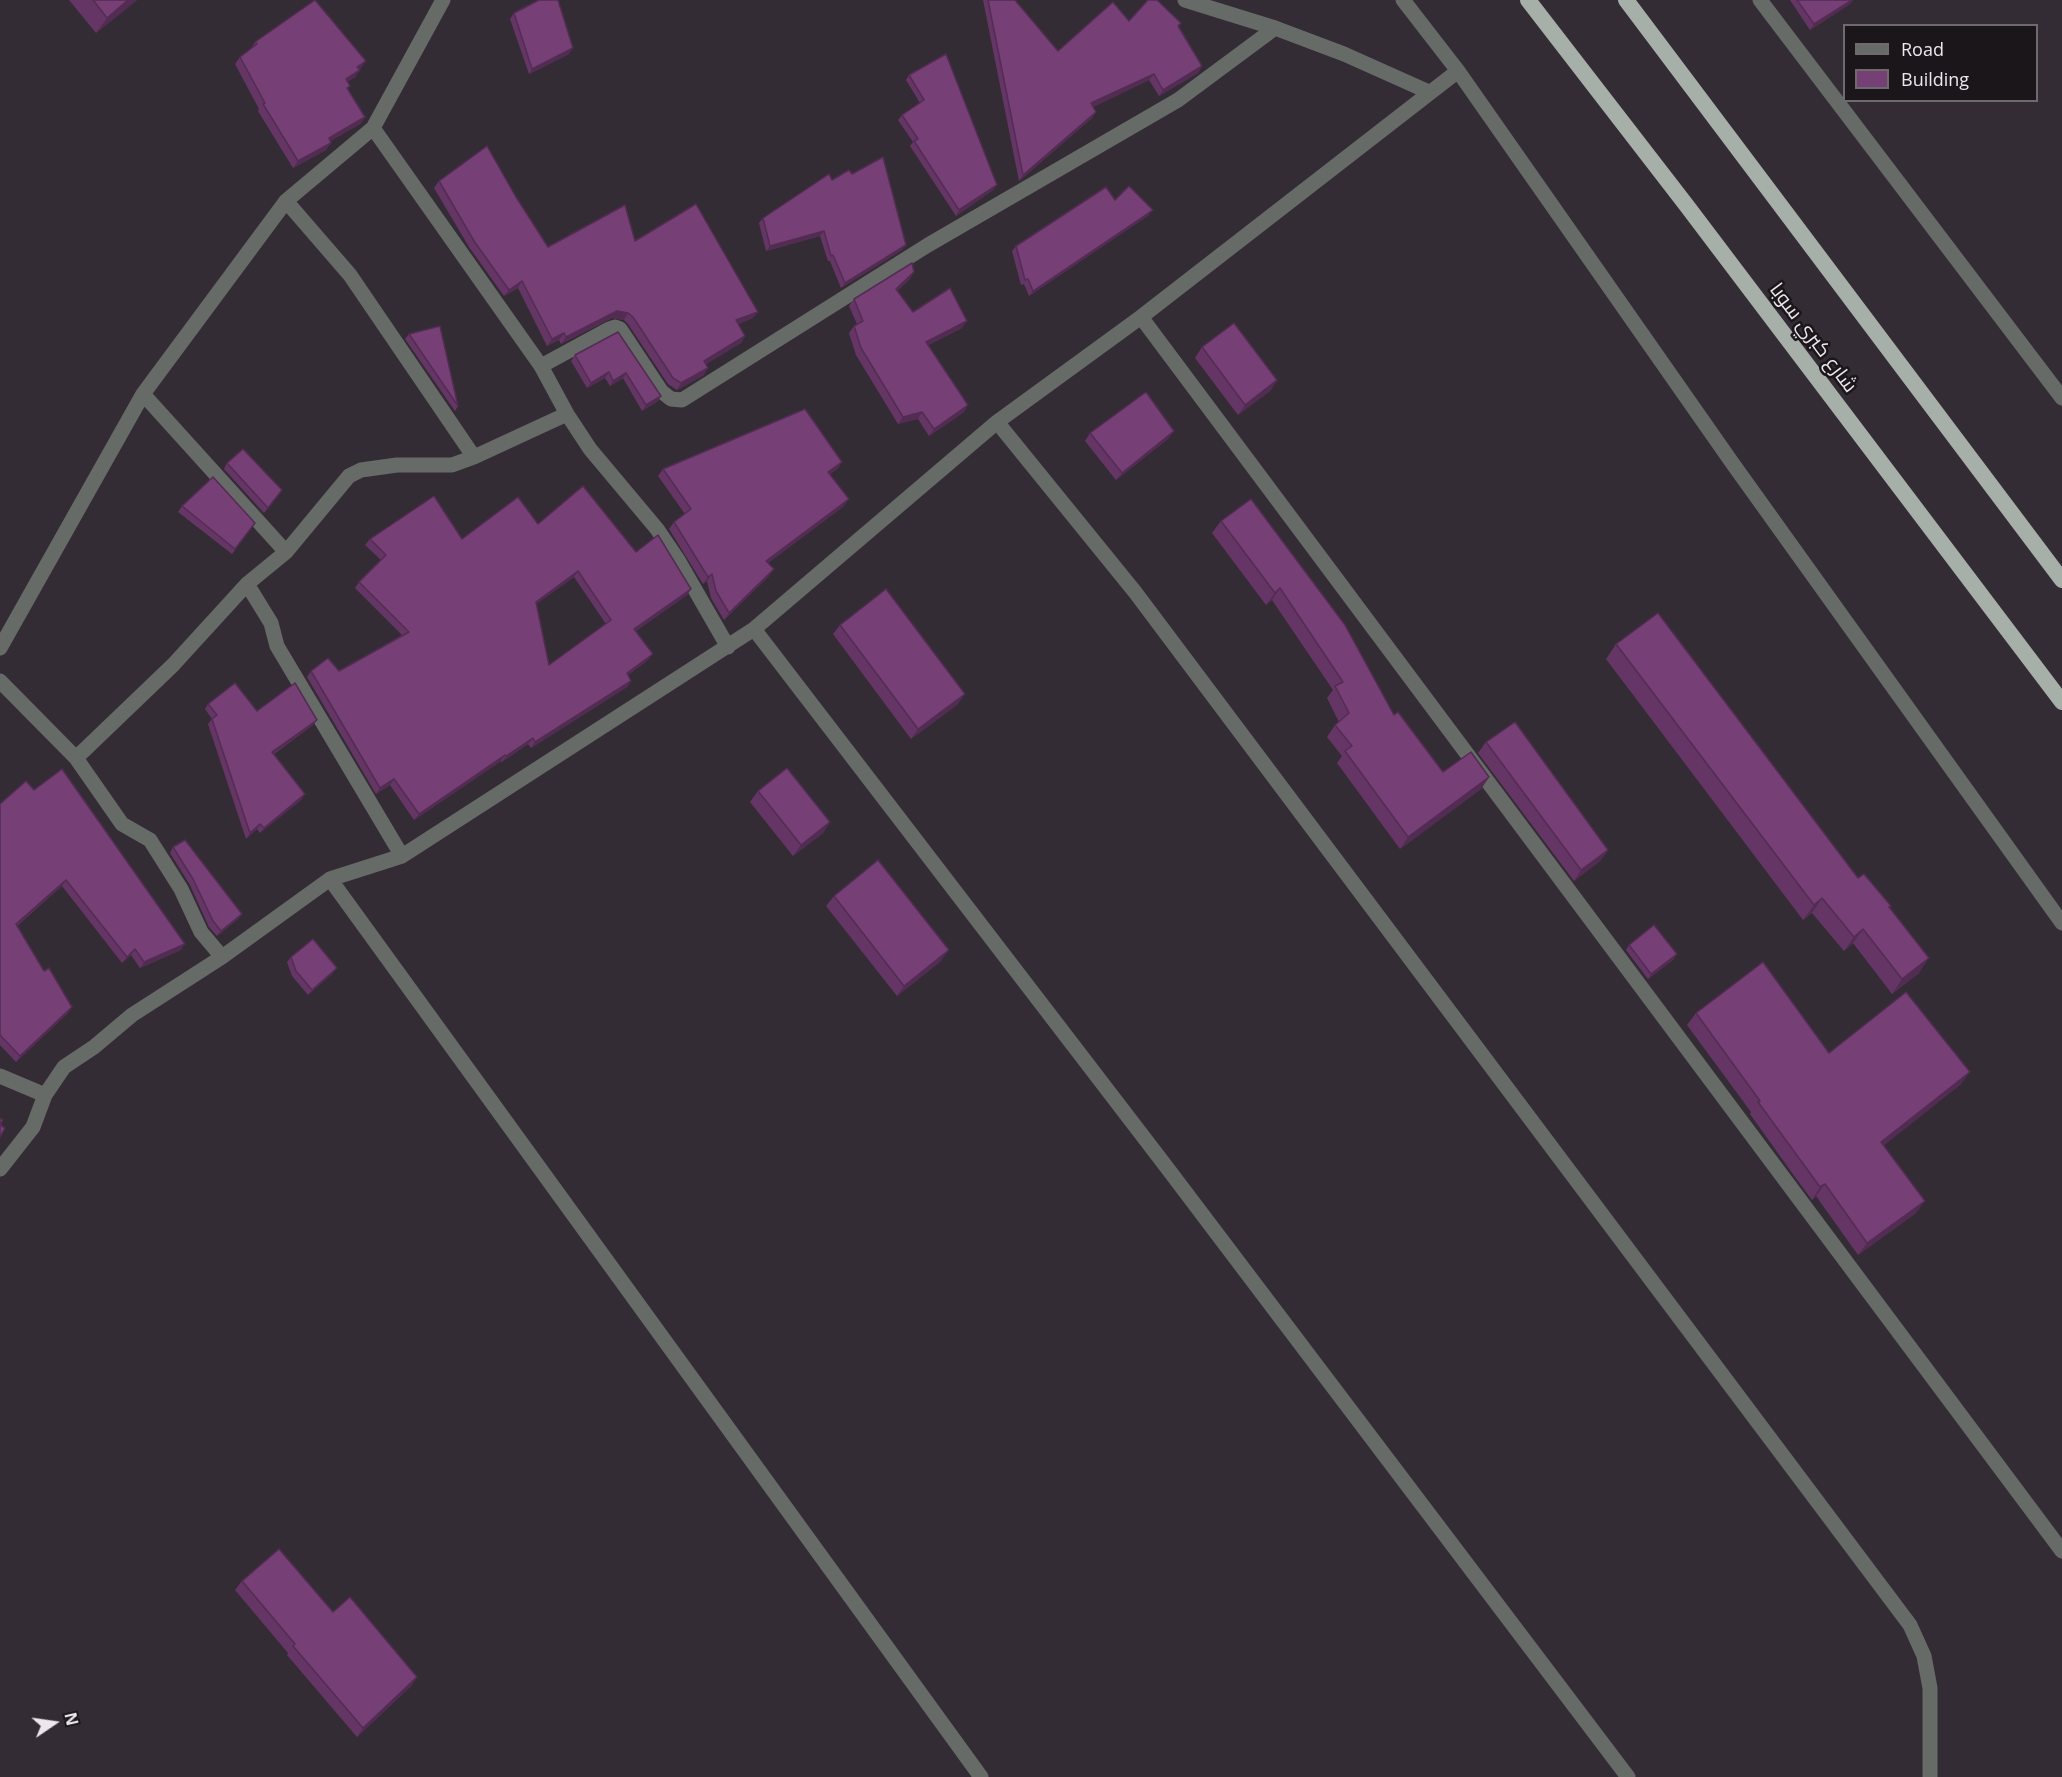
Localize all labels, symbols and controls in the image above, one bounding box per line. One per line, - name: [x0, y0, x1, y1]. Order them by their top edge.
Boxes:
- legend: [1843, 24, 2038, 102]
- text: Road: [1901, 37, 1944, 61]
- text: Building: [1901, 67, 1969, 91]
- street label: شارع كبري سوبا: [1764, 279, 1862, 397]
- north arrow: [24, 1693, 84, 1753]
- text: N: [59, 1710, 84, 1728]

